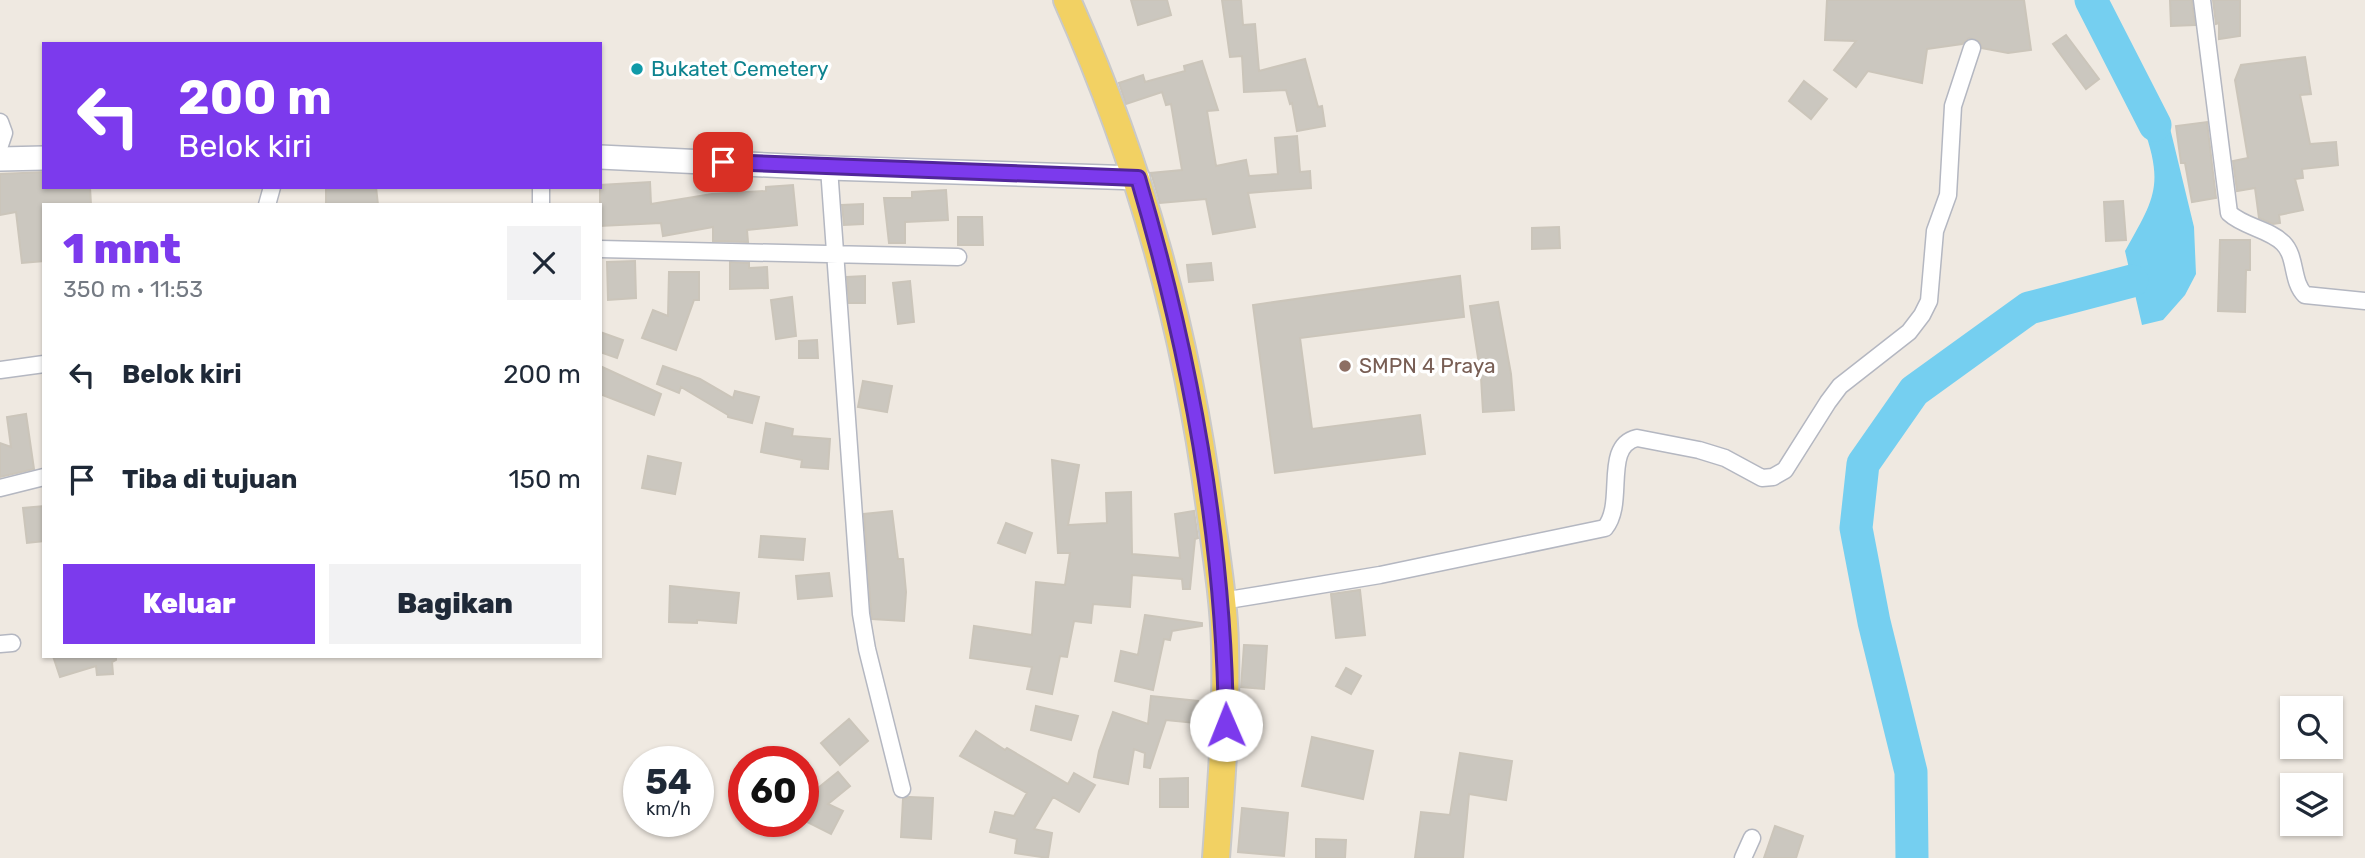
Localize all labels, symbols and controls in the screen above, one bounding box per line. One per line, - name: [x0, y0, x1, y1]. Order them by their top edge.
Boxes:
- place label: Bukatet Cemetery: [651, 56, 829, 81]
- marker: Bukatet Cemetery: [629, 61, 645, 77]
- text: 200 m: [178, 68, 332, 126]
- icon: left: [63, 70, 154, 161]
- text: Belok kiri: [178, 127, 312, 165]
- pin: [693, 132, 753, 192]
- icon: arrive: [704, 143, 742, 181]
- text: 1 mnt: [63, 224, 181, 274]
- button: close: [507, 226, 581, 300]
- text: 350 m · 11:53: [63, 275, 203, 303]
- place label: SMPN 4 Praya: [1359, 353, 1496, 378]
- icon: left: [63, 356, 101, 394]
- marker: SMPN 4 Praya: [1337, 358, 1353, 374]
- text: Belok kiri: [122, 359, 242, 390]
- text: 200 m: [503, 359, 581, 390]
- icon: arrive: [63, 461, 101, 499]
- text: Tiba di tujuan: [122, 464, 297, 495]
- text: 150 m: [508, 464, 581, 495]
- button: Keluar: [63, 564, 315, 644]
- button: Bagikan: [329, 564, 581, 644]
- position arrow: [1189, 688, 1263, 762]
- map controls: [2280, 696, 2343, 836]
- button: search: [2280, 696, 2343, 759]
- speed limit sign: 60: [728, 746, 819, 837]
- text: 54: [645, 761, 692, 803]
- button: layers: [2280, 773, 2343, 836]
- text: km/h: [646, 798, 691, 820]

